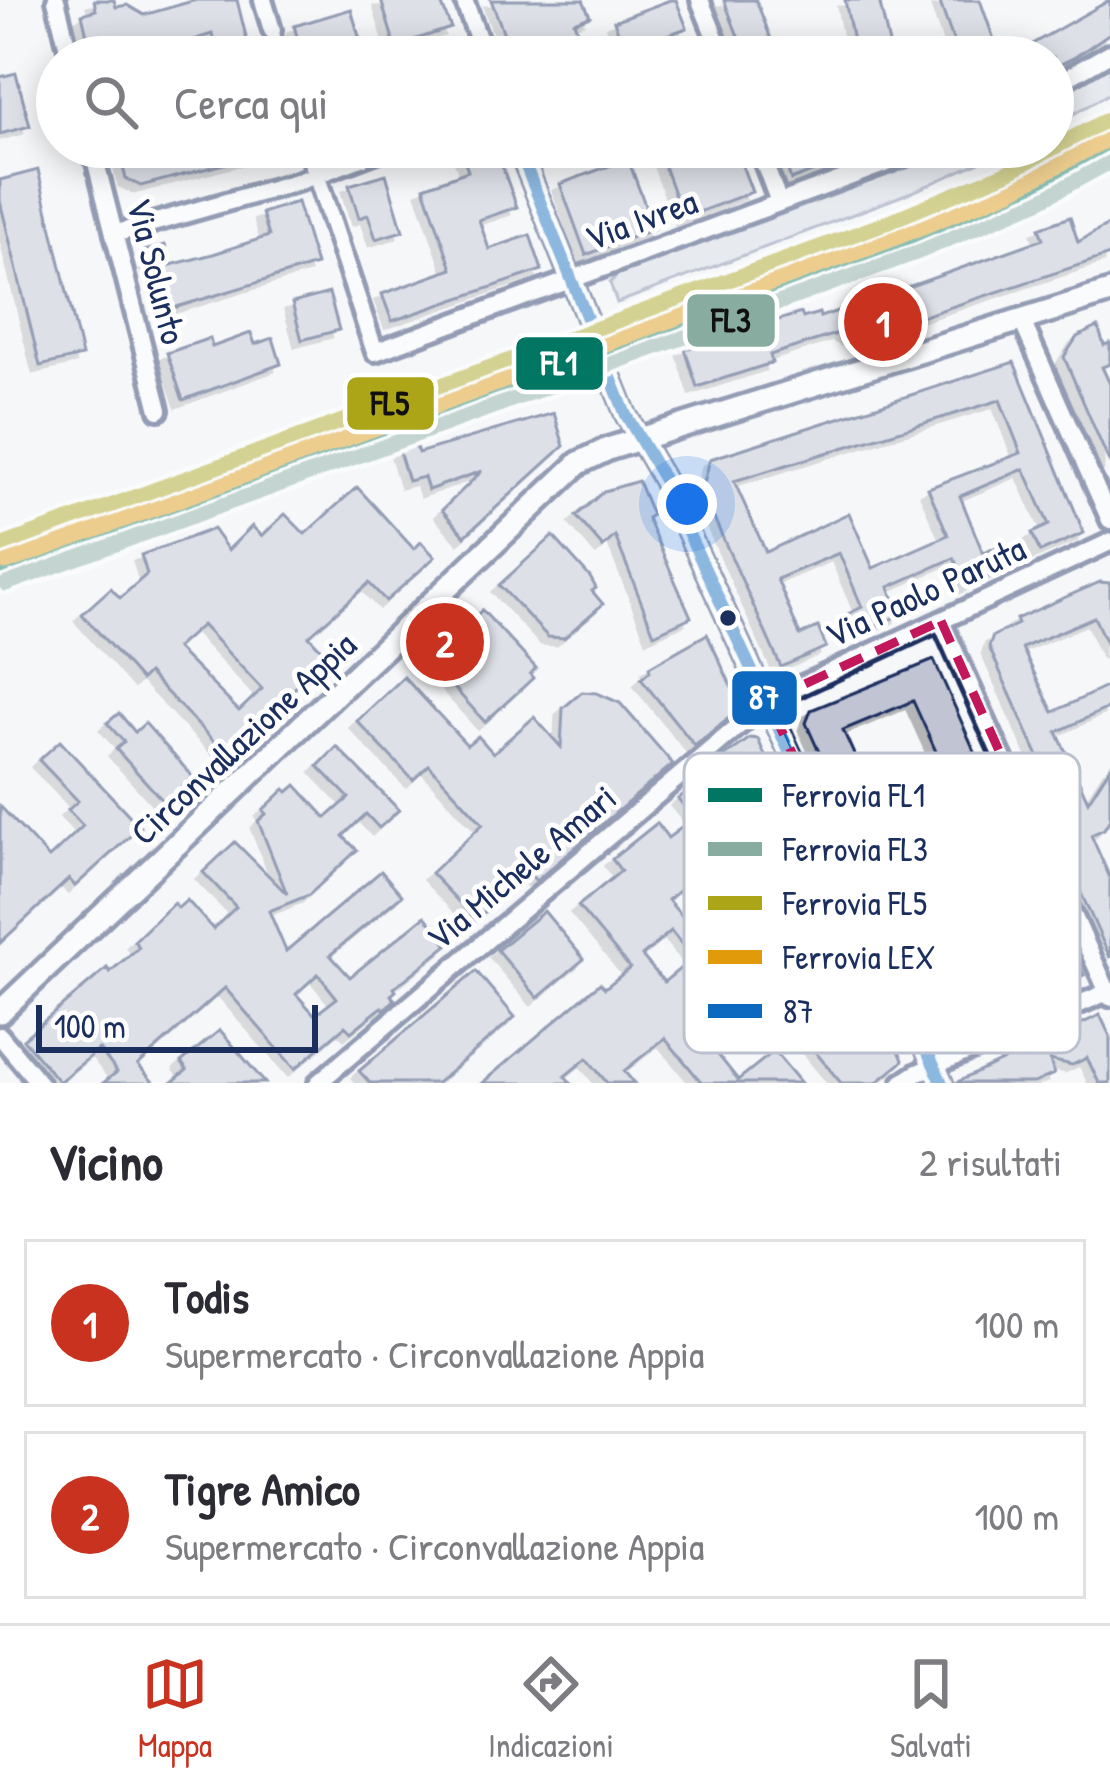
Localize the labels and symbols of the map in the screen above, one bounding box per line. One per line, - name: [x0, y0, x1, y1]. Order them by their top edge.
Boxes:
- street label: Via Ivrea: [578, 176, 704, 261]
- street label: Via Solunto: [116, 193, 199, 349]
- pin: 1: [844, 277, 922, 367]
- line badge: FL3: [685, 292, 777, 349]
- text: FL3: [710, 298, 751, 342]
- line badge: FL1: [514, 335, 605, 392]
- text: FL1: [540, 341, 577, 385]
- line badge: FL5: [345, 375, 436, 432]
- text: FL5: [370, 381, 409, 425]
- your location: [657, 474, 717, 534]
- street label: Via Paolo Paruta: [817, 523, 1033, 658]
- pin: 2: [406, 597, 484, 687]
- unlabelled marker: [717, 607, 739, 629]
- street label: Circonvallazione Appia: [119, 620, 366, 855]
- line badge: 87: [730, 669, 799, 727]
- text: 87: [749, 675, 779, 719]
- legend: [684, 753, 1080, 1053]
- street label: Via Michele Amari: [415, 773, 626, 961]
- text: Ferrovia FL1: [782, 773, 925, 817]
- text: Ferrovia FL3: [782, 827, 928, 871]
- text: Ferrovia FL5: [782, 881, 927, 925]
- text: Ferrovia LEX: [782, 935, 935, 979]
- text: 87: [783, 989, 814, 1033]
- scale bar: [36, 999, 318, 1052]

